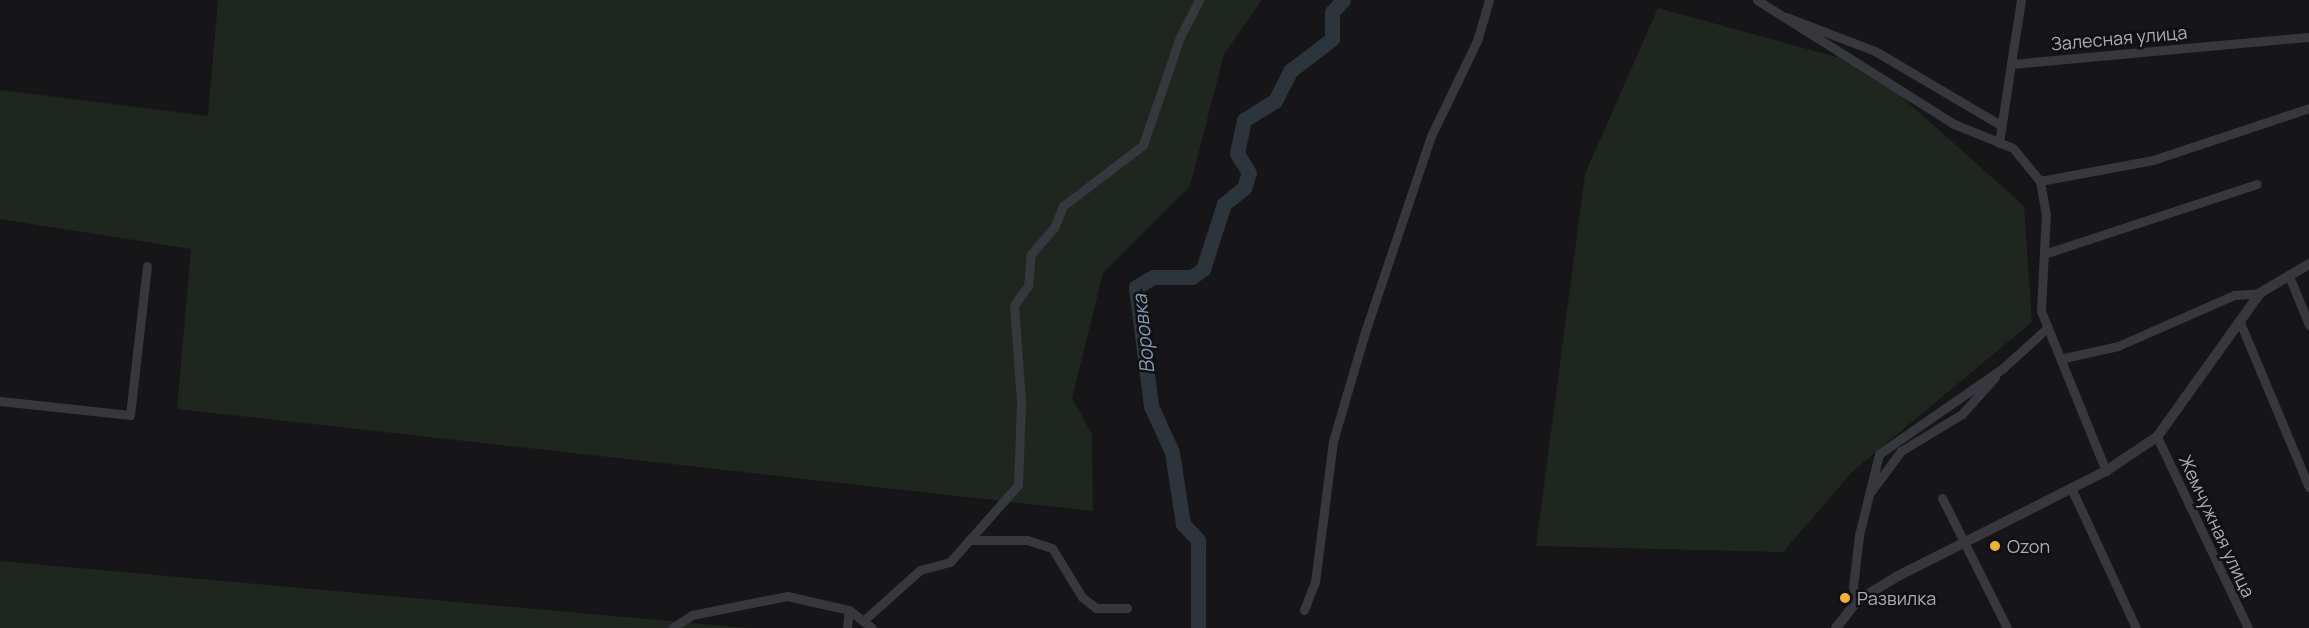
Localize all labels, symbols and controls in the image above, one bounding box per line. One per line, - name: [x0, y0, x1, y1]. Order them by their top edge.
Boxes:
- street label: Залесная улица: [2050, 21, 2188, 55]
- water label: Воровка: [1127, 293, 1159, 375]
- street label: Жемчужная улица: [2174, 451, 2260, 601]
- place label: Ozon: [2007, 535, 2050, 557]
- marker: Ozon: [1988, 539, 2002, 553]
- place label: Развилка: [1857, 587, 1936, 609]
- marker: Развилка: [1838, 591, 1852, 605]

